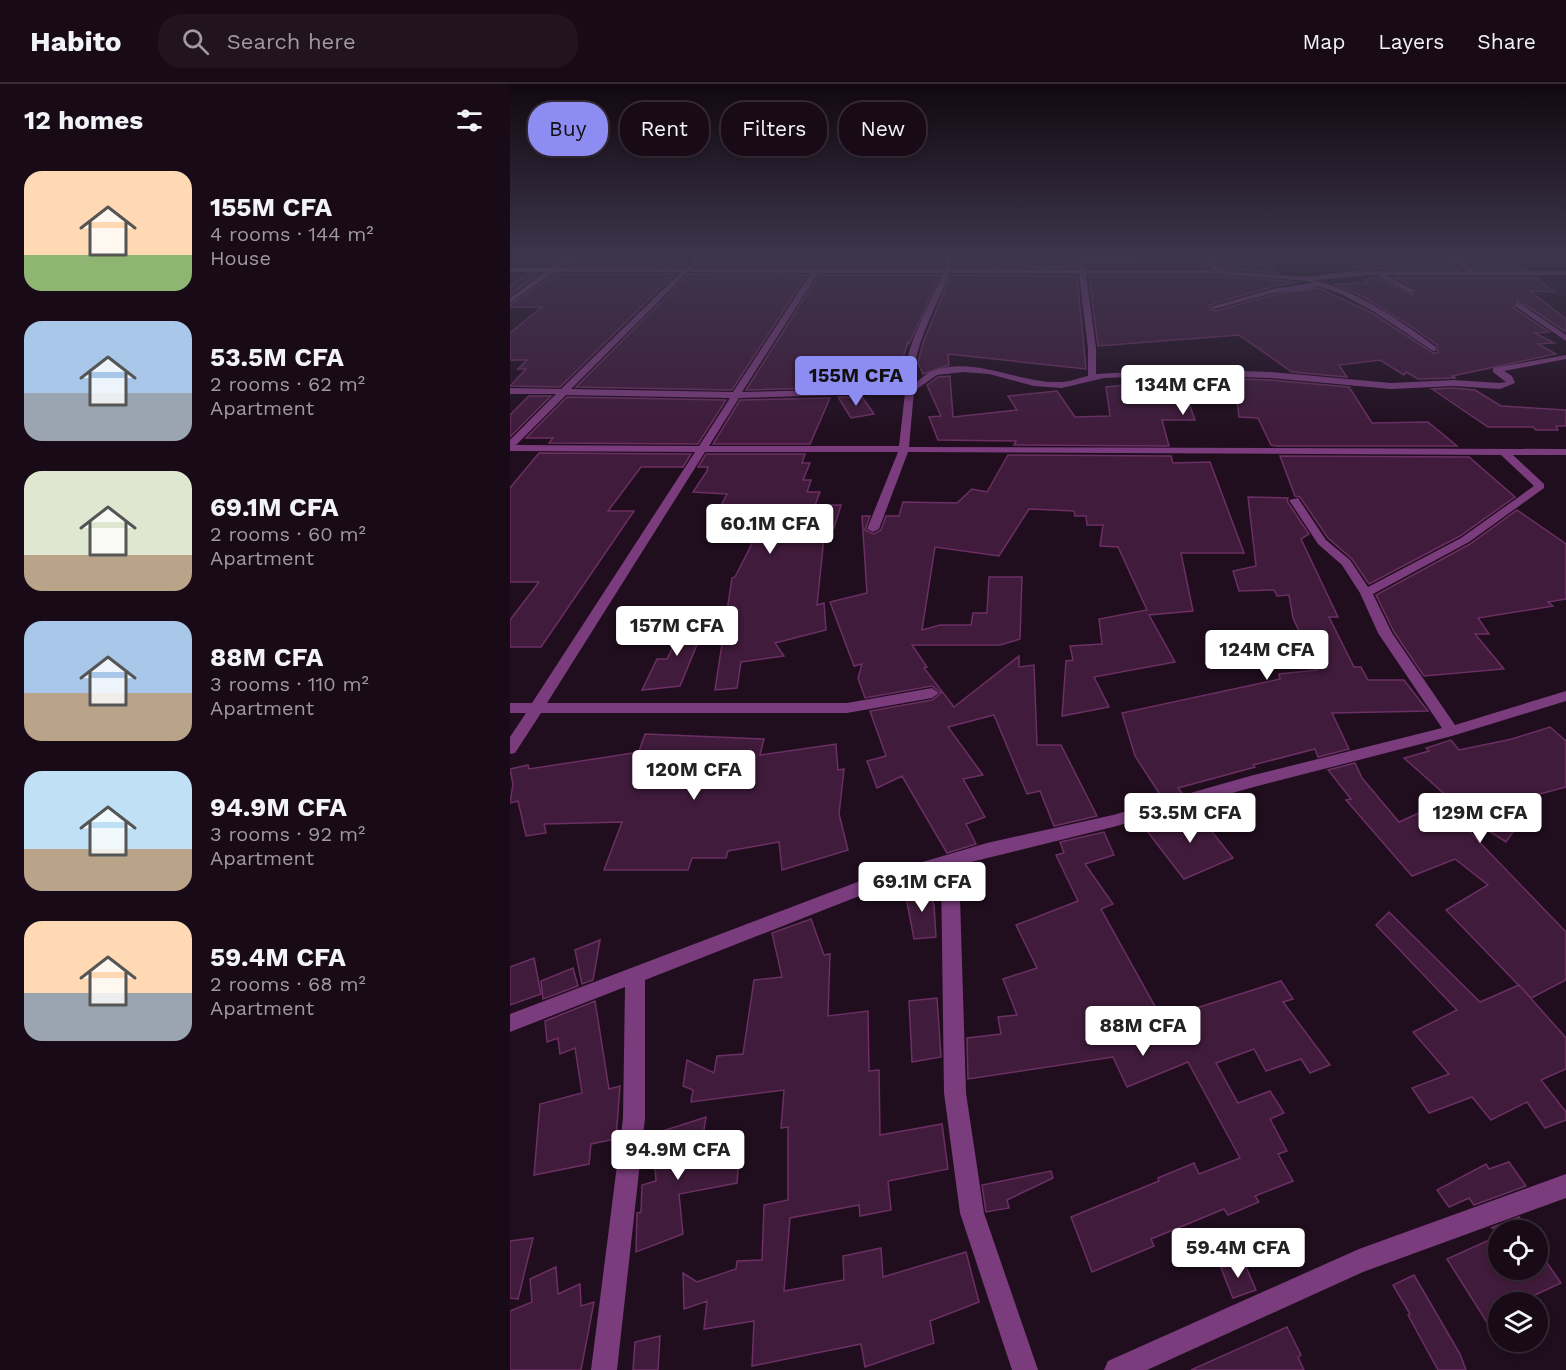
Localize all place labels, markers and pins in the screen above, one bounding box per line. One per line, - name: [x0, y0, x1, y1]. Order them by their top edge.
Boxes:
- pin: 155M CFA: [794, 356, 918, 407]
- pin: 134M CFA: [1121, 365, 1245, 416]
- pin: 60.1M CFA: [701, 504, 839, 555]
- pin: 157M CFA: [615, 606, 739, 657]
- pin: 124M CFA: [1205, 630, 1329, 681]
- pin: 120M CFA: [632, 750, 756, 801]
- pin: 53.5M CFA: [1121, 793, 1259, 844]
- pin: 129M CFA: [1418, 793, 1542, 844]
- pin: 69.1M CFA: [853, 862, 991, 913]
- pin: 88M CFA: [1088, 1006, 1198, 1057]
- pin: 94.9M CFA: [609, 1130, 747, 1181]
- pin: 59.4M CFA: [1169, 1228, 1307, 1279]

